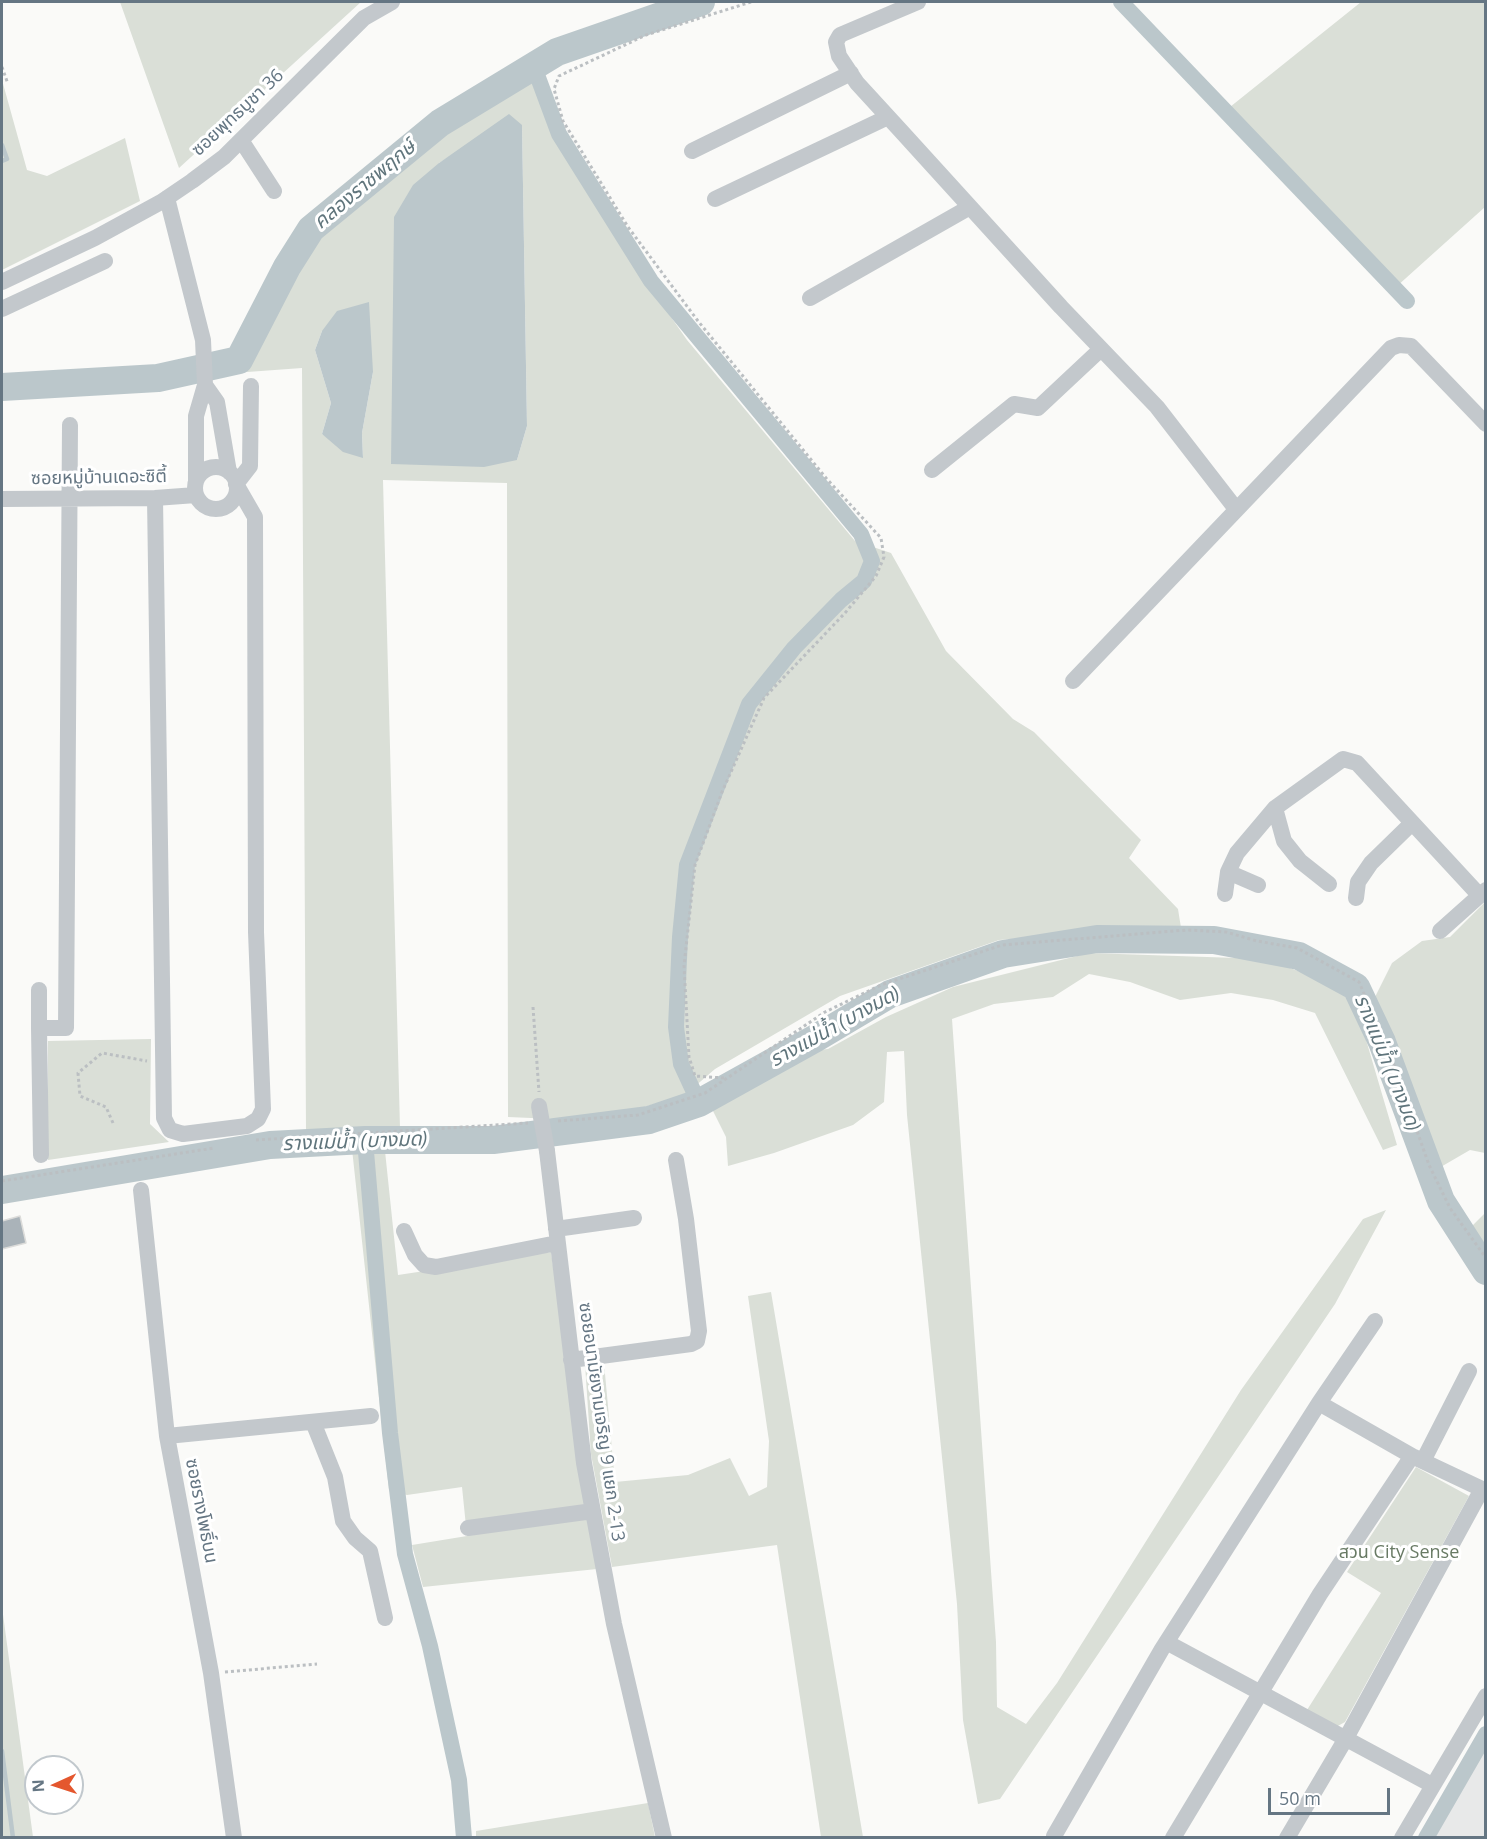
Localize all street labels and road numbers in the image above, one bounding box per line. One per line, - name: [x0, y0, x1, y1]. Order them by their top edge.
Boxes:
- street label: ซอยพุทธบูชา 36: [188, 65, 288, 161]
- street label: ซอยหมู่บ้านเดอะซิตี้: [31, 466, 167, 490]
- street label: ซอยอนามัยงามเจริญ 9 แยก 2-13: [574, 1301, 628, 1543]
- street label: ซอยรางโพธิ์บน: [180, 1457, 222, 1565]

